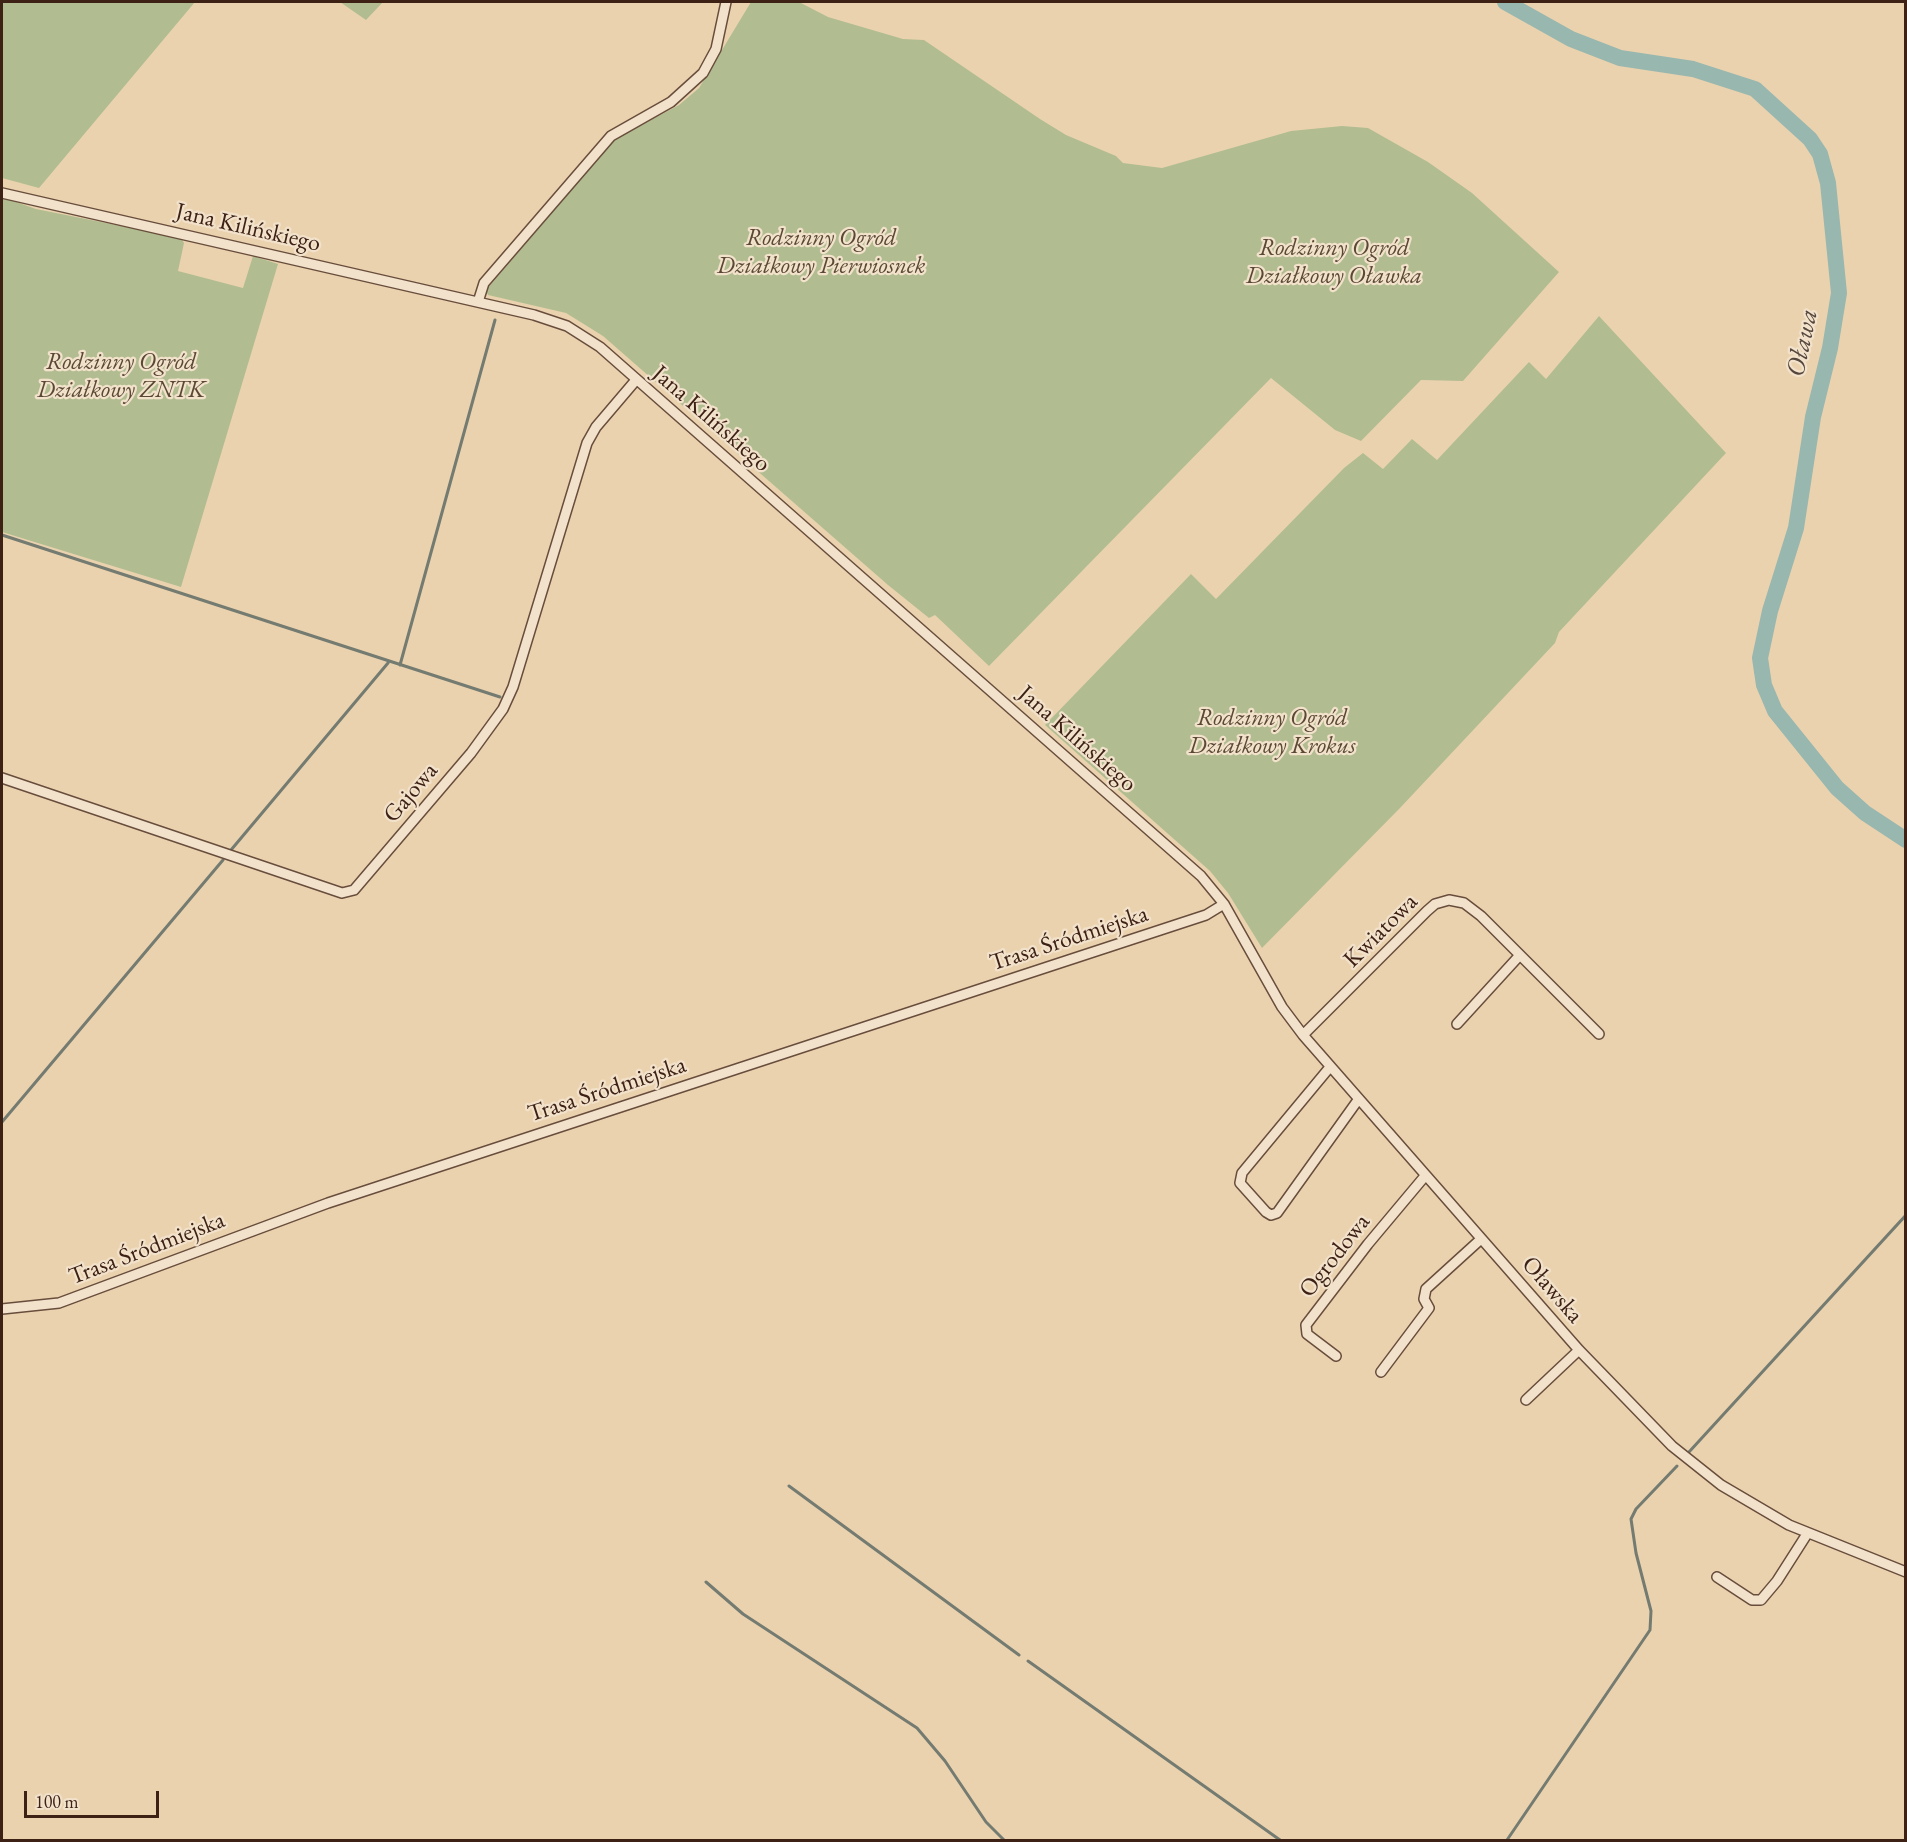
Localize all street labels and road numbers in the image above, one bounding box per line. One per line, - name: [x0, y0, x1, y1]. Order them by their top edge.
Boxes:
- street label: Jana Kilińskiego: [173, 197, 323, 259]
- street label: Jana Kilińskiego: [646, 360, 776, 478]
- street label: Jana Kilińskiego: [1012, 680, 1142, 798]
- street label: Gajowa: [378, 757, 444, 829]
- street label: Kwiatowa: [1338, 888, 1424, 974]
- street label: Trasa Śródmiejska: [986, 900, 1152, 978]
- street label: Trasa Śródmiejska: [524, 1051, 690, 1129]
- street label: Trasa Śródmiejska: [65, 1206, 229, 1292]
- street label: Ogrodowa: [1293, 1209, 1377, 1303]
- street label: Oławska: [1515, 1251, 1589, 1329]

